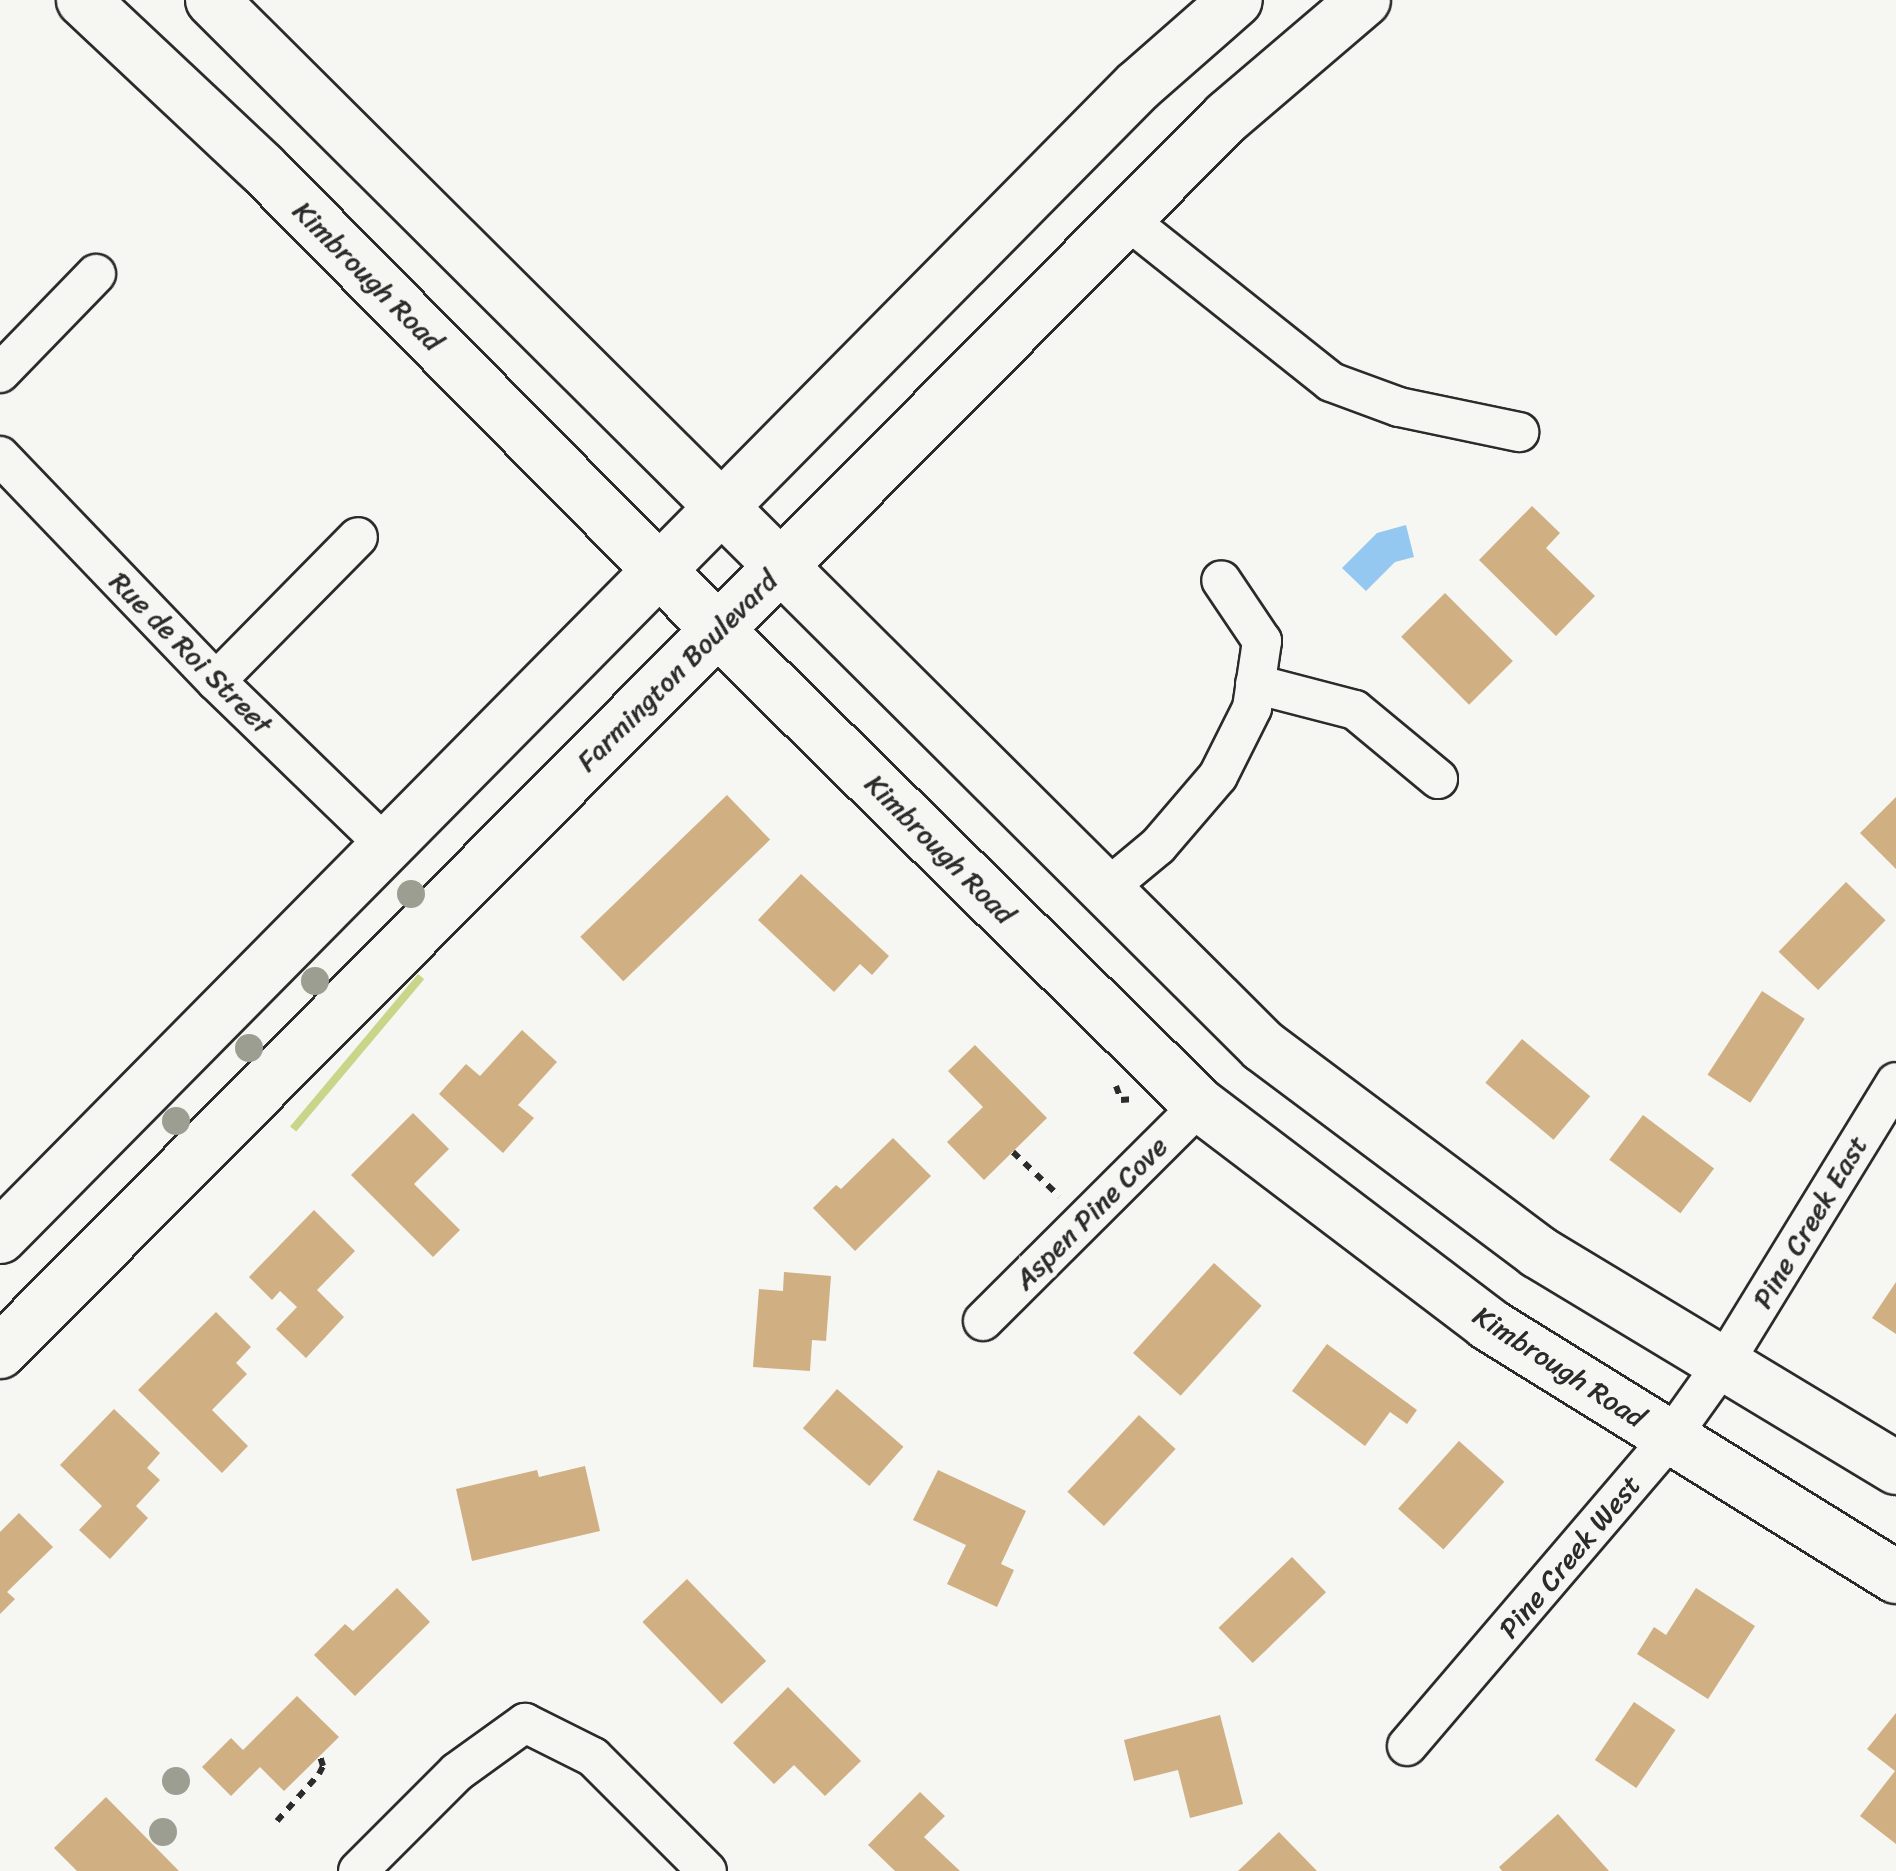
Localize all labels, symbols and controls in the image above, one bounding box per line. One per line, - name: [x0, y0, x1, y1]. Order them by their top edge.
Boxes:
- street label: Kimbrough Road: [286, 194, 450, 358]
- street label: Rue de Roi Street: [102, 564, 280, 742]
- street label: Farmington Boulevard: [570, 564, 784, 778]
- street label: Kimbrough Road: [858, 767, 1022, 931]
- street label: Aspen Pine Cove: [1007, 1129, 1175, 1297]
- street label: Pine Creek East: [1745, 1129, 1875, 1315]
- street label: Kimbrough Road: [1467, 1299, 1651, 1435]
- street label: Pine Creek West: [1492, 1469, 1648, 1645]

